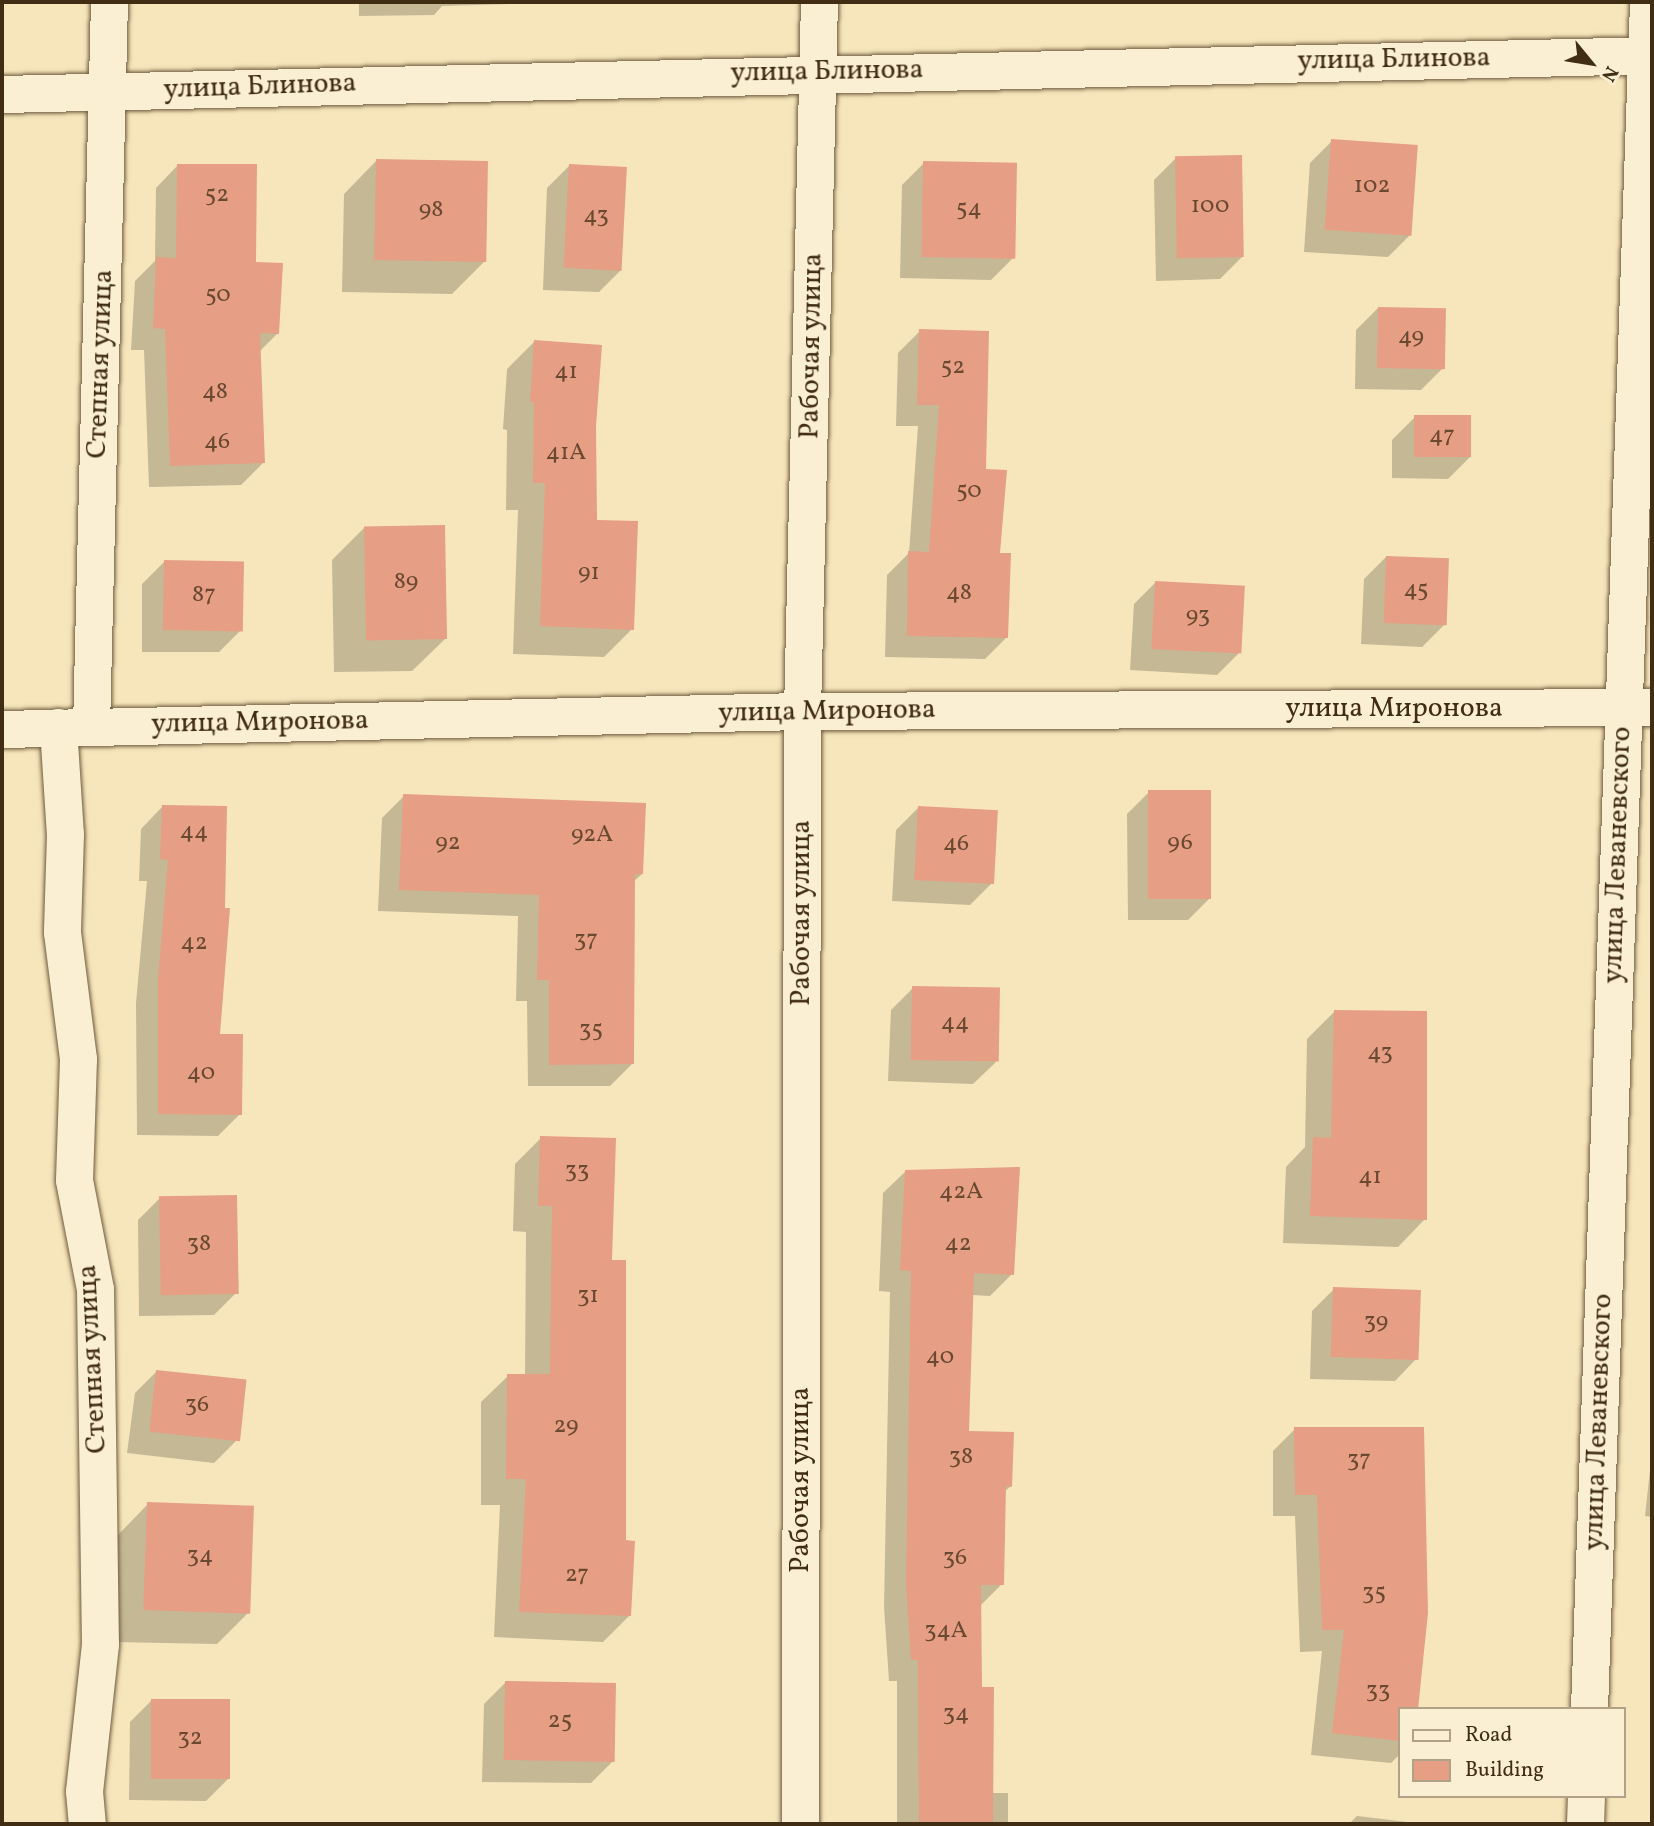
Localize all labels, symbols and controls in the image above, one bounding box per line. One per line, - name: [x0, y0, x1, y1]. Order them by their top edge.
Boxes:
- north arrow: [1556, 28, 1626, 98]
- street label: улица Блинова: [1297, 42, 1491, 78]
- street label: улица Блинова: [730, 54, 924, 90]
- text: N: [1594, 61, 1624, 86]
- street label: улица Блинова: [163, 67, 357, 107]
- house number: 102: [1354, 173, 1390, 201]
- house number: 52: [205, 182, 229, 210]
- house number: 100: [1191, 193, 1229, 221]
- house number: 54: [956, 196, 982, 224]
- house number: 98: [419, 197, 443, 225]
- house number: 43: [583, 203, 609, 231]
- street label: Рабочая улица: [794, 252, 830, 440]
- street label: Степная улица: [81, 268, 121, 460]
- house number: 50: [205, 282, 231, 310]
- house number: 49: [1398, 324, 1424, 352]
- house number: 52: [941, 354, 965, 382]
- house number: 41: [554, 359, 578, 387]
- house number: 48: [202, 379, 228, 407]
- house number: 47: [1429, 423, 1455, 451]
- house number: 46: [204, 429, 230, 457]
- house number: 41А: [546, 440, 586, 468]
- house number: 50: [956, 478, 982, 506]
- house number: 91: [578, 560, 600, 588]
- house number: 89: [394, 569, 418, 597]
- house number: 45: [1403, 577, 1429, 605]
- house number: 48: [946, 580, 972, 608]
- house number: 87: [192, 582, 216, 610]
- house number: 93: [1186, 603, 1210, 631]
- street label: улица Миронова: [1285, 692, 1503, 726]
- street label: улица Миронова: [718, 693, 936, 731]
- street label: улица Миронова: [151, 704, 369, 742]
- street label: улица Леваневского: [1597, 726, 1639, 984]
- house number: 44: [180, 819, 208, 847]
- street label: Рабочая улица: [785, 819, 819, 1007]
- house number: 92А: [571, 822, 613, 850]
- house number: 92: [435, 830, 461, 858]
- house number: 96: [1167, 830, 1193, 858]
- house number: 46: [943, 831, 969, 859]
- house number: 37: [574, 927, 598, 955]
- house number: 42: [180, 930, 208, 958]
- house number: 44: [941, 1010, 969, 1038]
- house number: 35: [579, 1017, 603, 1045]
- house number: 43: [1367, 1040, 1393, 1068]
- house number: 40: [187, 1060, 215, 1088]
- house number: 33: [565, 1158, 589, 1186]
- house number: 41: [1358, 1164, 1382, 1192]
- house number: 42А: [939, 1179, 983, 1207]
- house number: 38: [187, 1231, 211, 1259]
- house number: 42: [944, 1231, 972, 1259]
- street label: Степная улица: [71, 1263, 115, 1455]
- house number: 31: [577, 1283, 599, 1311]
- street label: улица Леваневского: [1578, 1293, 1620, 1551]
- house number: 39: [1364, 1309, 1388, 1337]
- house number: 40: [926, 1344, 954, 1372]
- street label: Рабочая улица: [784, 1386, 818, 1574]
- house number: 36: [185, 1392, 209, 1420]
- house number: 29: [553, 1413, 579, 1441]
- house number: 38: [949, 1444, 973, 1472]
- house number: 37: [1347, 1447, 1371, 1475]
- house number: 34: [187, 1543, 213, 1571]
- house number: 36: [943, 1545, 967, 1573]
- house number: 27: [565, 1562, 589, 1590]
- house number: 35: [1362, 1580, 1386, 1608]
- house number: 34А: [924, 1618, 968, 1646]
- house number: 33: [1366, 1678, 1390, 1706]
- house number: 34: [943, 1701, 969, 1729]
- legend: [1398, 1707, 1626, 1798]
- house number: 25: [548, 1708, 572, 1736]
- text: Road: [1465, 1721, 1512, 1750]
- house number: 32: [177, 1725, 203, 1753]
- text: Building: [1465, 1756, 1544, 1785]

